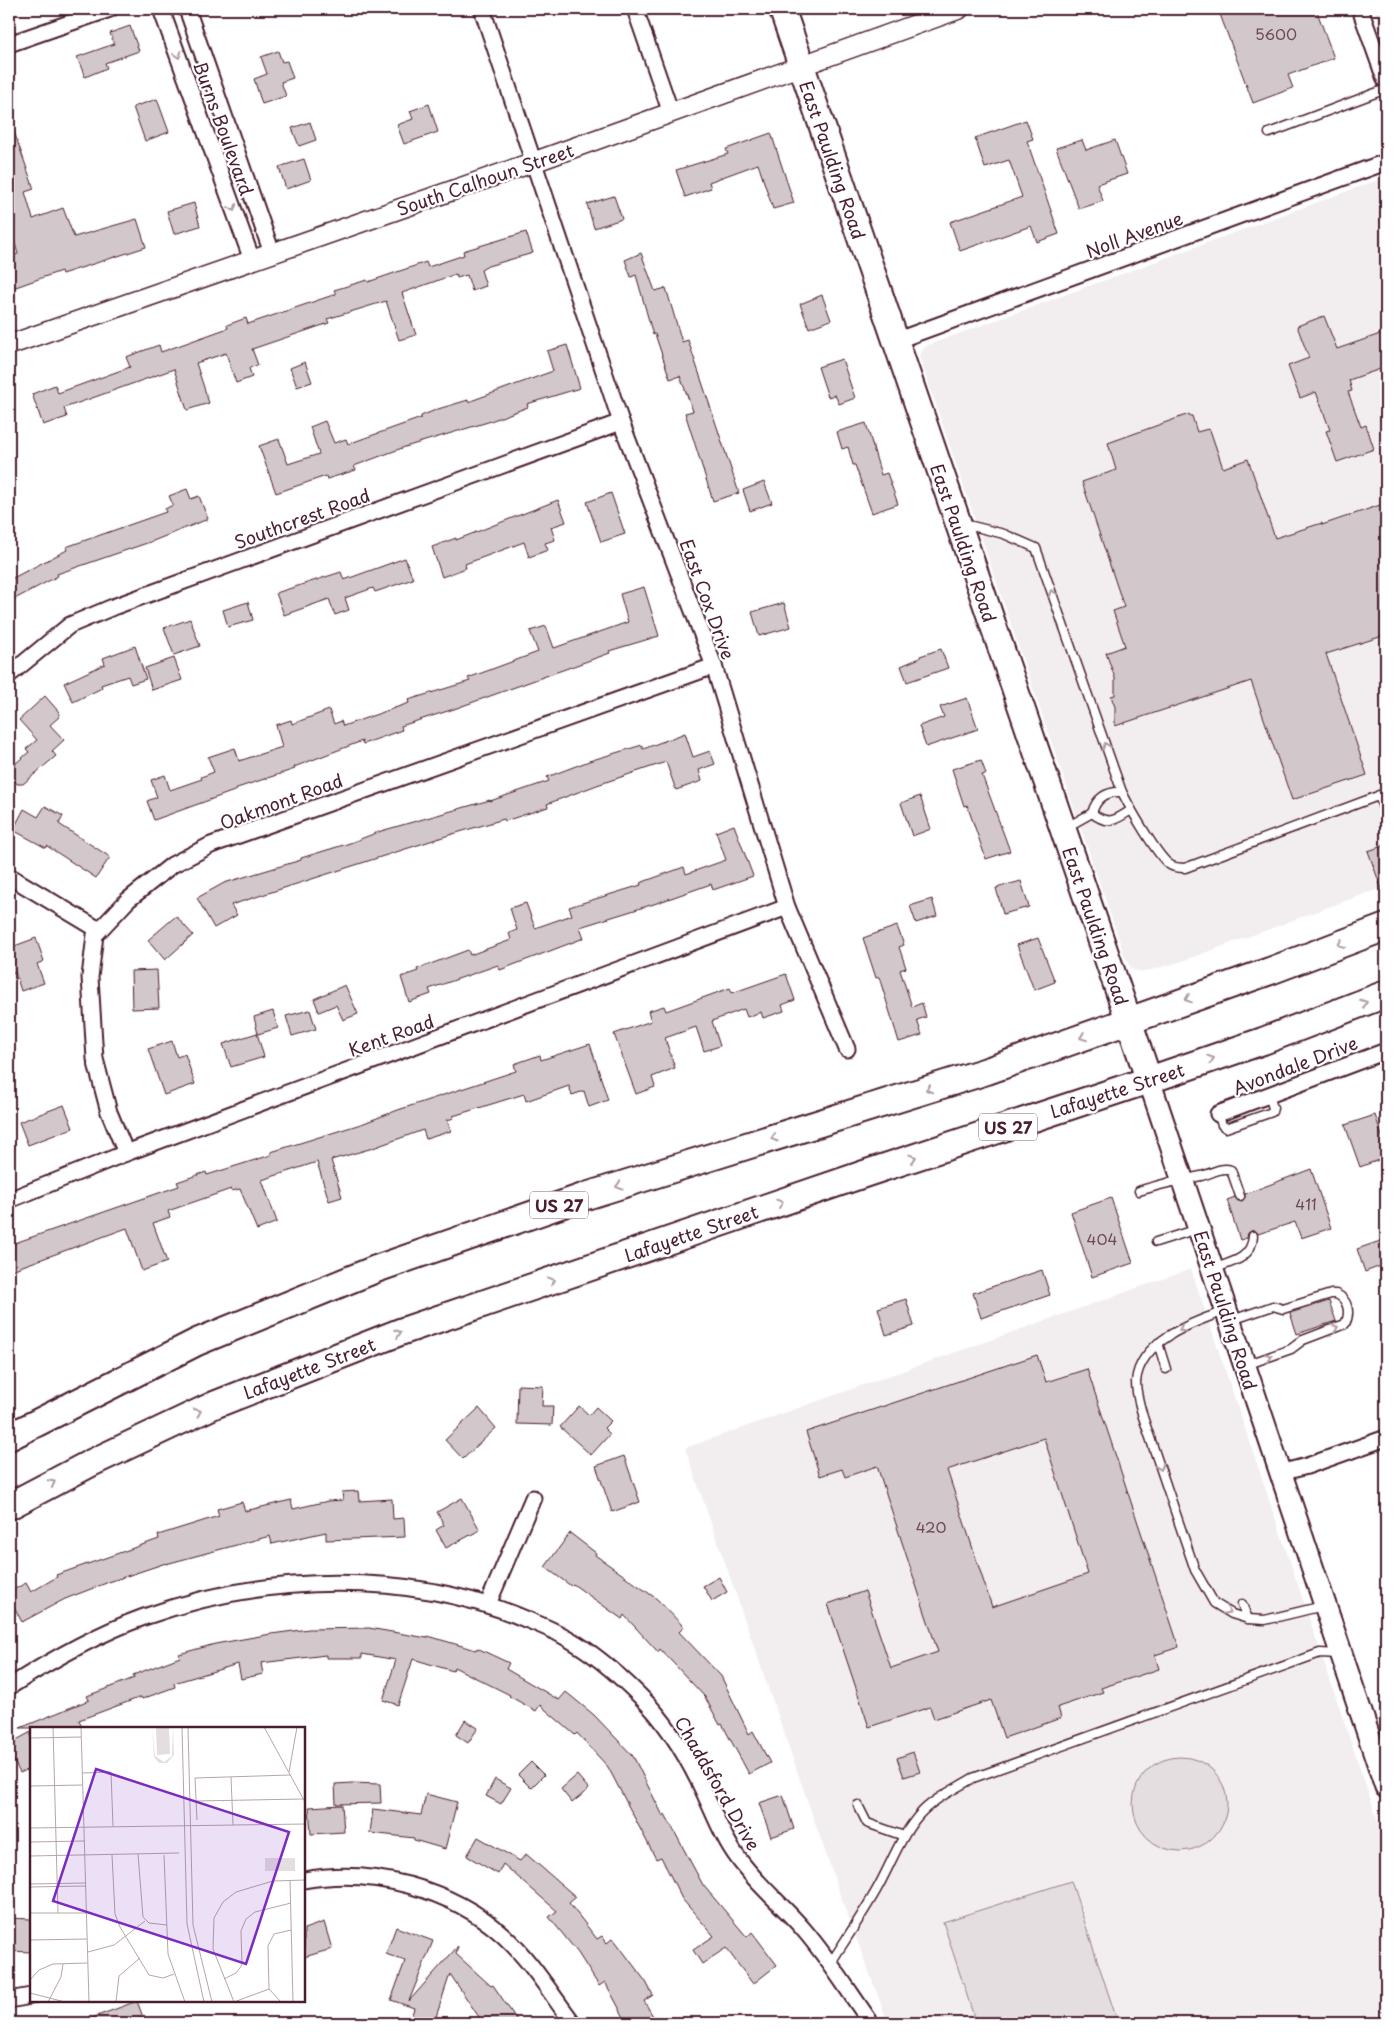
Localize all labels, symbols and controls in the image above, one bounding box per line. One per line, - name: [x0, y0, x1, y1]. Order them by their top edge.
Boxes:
- house number: 5600: [1255, 22, 1297, 45]
- one-way arrow: [172, 50, 182, 58]
- street label: Burns Boulevard: [187, 57, 261, 199]
- street label: East Paulding Road: [793, 77, 873, 243]
- street label: South Calhoun Street: [393, 136, 577, 222]
- one-way arrow: [227, 203, 237, 211]
- street label: Noll Avenue: [1082, 204, 1186, 264]
- street label: East Paulding Road: [924, 460, 1004, 626]
- street label: Southcrest Road: [230, 481, 374, 555]
- street label: East Cox Drive: [674, 535, 742, 663]
- one-way arrow: [1047, 590, 1057, 598]
- one-way arrow: [1102, 743, 1112, 751]
- street label: Oakmont Road: [216, 766, 346, 836]
- street label: East Paulding Road: [1056, 843, 1136, 1009]
- one-way arrow: [1337, 938, 1345, 948]
- one-way arrow: [1184, 993, 1192, 1003]
- one-way arrow: [1359, 998, 1368, 1009]
- street label: Kent Road: [344, 1007, 438, 1063]
- street label: Avondale Drive: [1229, 1029, 1361, 1101]
- one-way arrow: [1079, 1031, 1088, 1041]
- one-way arrow: [1207, 1055, 1215, 1065]
- street label: Lafayette Street: [1046, 1056, 1188, 1124]
- one-way arrow: [925, 1083, 933, 1093]
- road number: US 27: [979, 1114, 1037, 1140]
- one-way arrow: [770, 1132, 778, 1142]
- one-way arrow: [909, 1154, 917, 1164]
- one-way arrow: [615, 1180, 623, 1190]
- road number: US 27: [530, 1192, 588, 1218]
- house number: 411: [1295, 1192, 1317, 1215]
- street label: Lafayette Street: [620, 1197, 762, 1269]
- one-way arrow: [775, 1199, 783, 1209]
- house number: 404: [1087, 1227, 1117, 1250]
- street label: East Paulding Road: [1187, 1227, 1265, 1393]
- one-way arrow: [547, 1276, 555, 1286]
- one-way arrow: [1178, 1323, 1187, 1333]
- one-way arrow: [1330, 1324, 1339, 1335]
- one-way arrow: [393, 1329, 402, 1339]
- street label: Lafayette Street: [239, 1330, 379, 1406]
- one-way arrow: [1264, 1353, 1272, 1363]
- one-way arrow: [193, 1408, 202, 1418]
- one-way arrow: [1154, 1463, 1164, 1471]
- one-way arrow: [47, 1479, 56, 1489]
- house number: 420: [916, 1515, 946, 1538]
- one-way arrow: [1222, 1605, 1231, 1615]
- street label: Chaddsford Drive: [668, 1711, 768, 1855]
- inset map: [30, 1727, 305, 2002]

